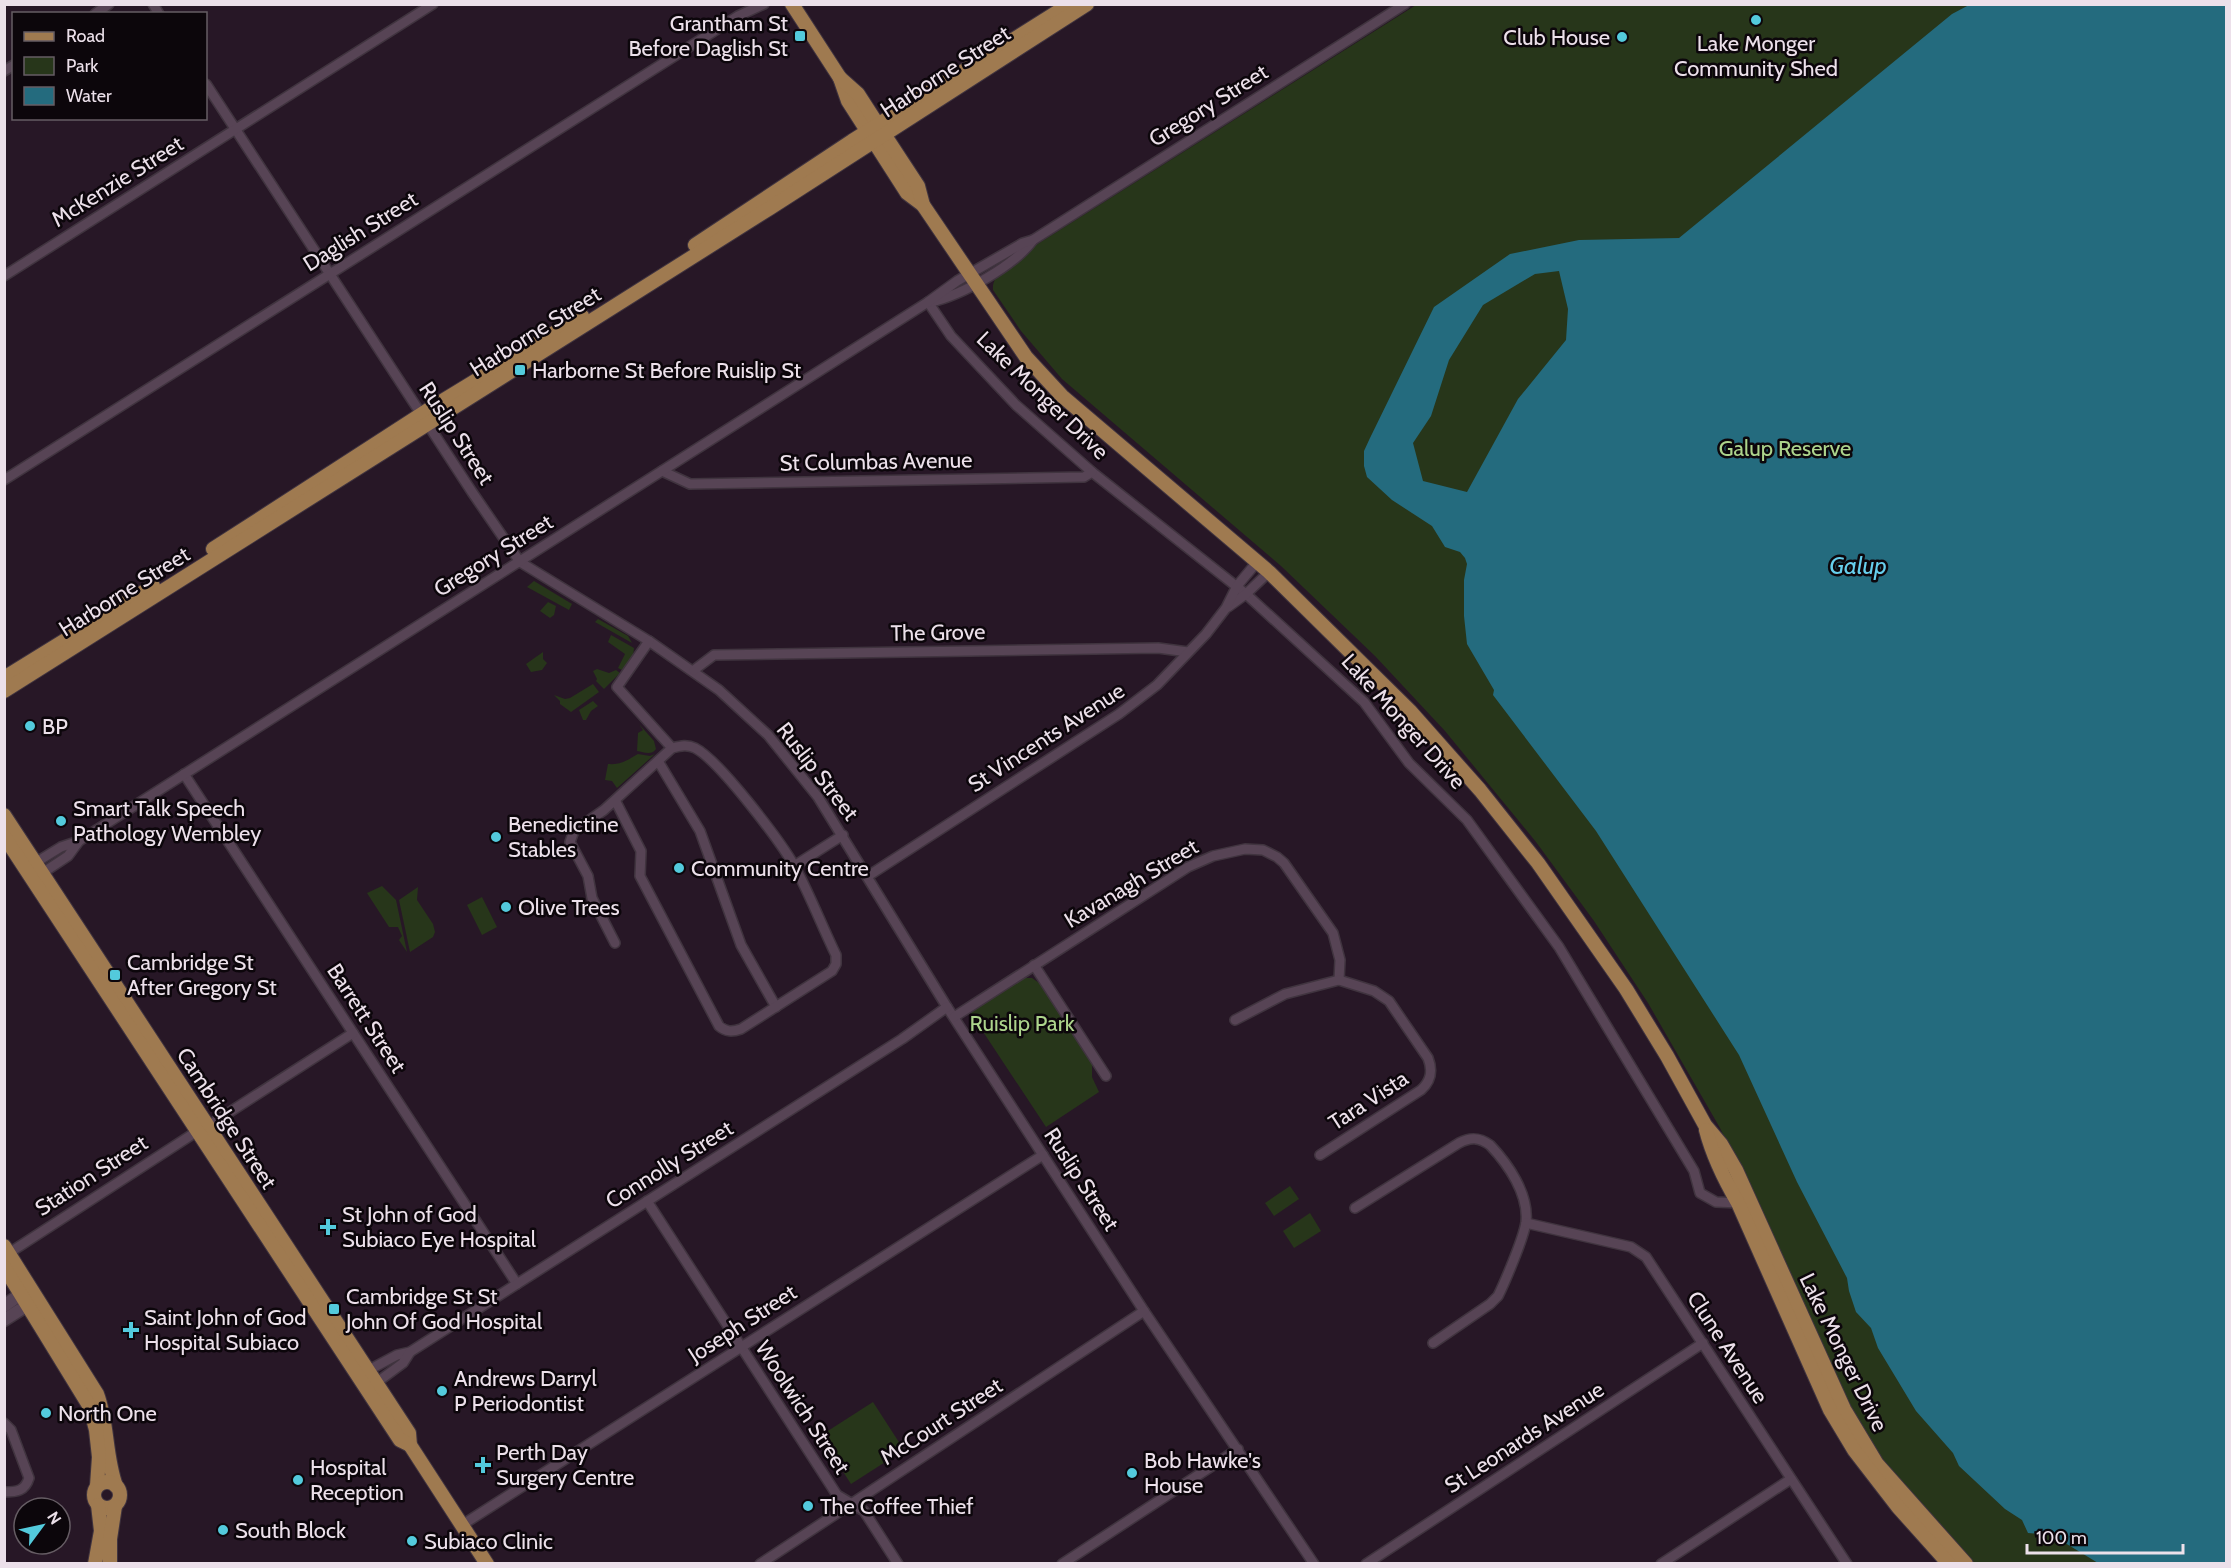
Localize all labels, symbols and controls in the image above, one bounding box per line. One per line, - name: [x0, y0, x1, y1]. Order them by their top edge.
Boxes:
- place label: Grantham St Before Daglish St: [628, 10, 789, 62]
- legend: [12, 12, 207, 120]
- marker: Lake Monger Community Shed: [1749, 13, 1763, 27]
- street label: Harborne Street: [875, 19, 1016, 123]
- place label: Club House: [1503, 24, 1610, 51]
- text: Road: [66, 25, 105, 47]
- marker: Grantham St Before Daglish St: [793, 29, 807, 43]
- marker: Club House: [1615, 30, 1629, 44]
- place label: Lake Monger Community Shed: [1674, 30, 1838, 82]
- text: Park: [66, 55, 99, 77]
- street label: Gregory Street: [1144, 58, 1273, 153]
- text: Water: [66, 85, 112, 107]
- street label: McKenzie Street: [46, 130, 189, 233]
- street label: Daglish Street: [298, 185, 423, 277]
- street label: Harborne Street: [465, 280, 606, 382]
- street label: Lake Monger Drive: [971, 326, 1114, 465]
- place label: Harborne St Before Ruislip St: [532, 357, 802, 384]
- marker: Harborne St Before Ruislip St: [513, 363, 527, 377]
- street label: Ruslip Street: [413, 377, 500, 490]
- park label: Galup Reserve: [1719, 435, 1851, 462]
- street label: St Columbas Avenue: [779, 446, 973, 477]
- street label: Gregory Street: [429, 508, 558, 603]
- street label: Harborne Street: [54, 540, 195, 642]
- water label: Galup: [1829, 551, 1887, 580]
- street label: The Grove: [890, 618, 986, 647]
- street label: Lake Monger Drive: [1336, 648, 1471, 795]
- street label: St Vincents Avenue: [963, 677, 1129, 798]
- place label: BP: [42, 713, 68, 740]
- street label: Ruslip Street: [771, 717, 865, 826]
- marker: BP: [23, 719, 37, 733]
- place label: Smart Talk Speech Pathology Wembley: [73, 795, 261, 847]
- place label: Benedictine Stables: [508, 811, 618, 863]
- marker: Smart Talk Speech Pathology Wembley: [54, 814, 68, 828]
- marker: Benedictine Stables: [489, 830, 503, 844]
- street label: Kavanagh Street: [1060, 833, 1203, 934]
- place label: Community Centre: [691, 855, 869, 882]
- marker: Community Centre: [672, 861, 686, 875]
- place label: Olive Trees: [518, 894, 620, 921]
- marker: Olive Trees: [499, 900, 513, 914]
- place label: Cambridge St After Gregory St: [127, 949, 277, 1001]
- street label: Barrett Street: [321, 959, 412, 1078]
- marker: Cambridge St After Gregory St: [108, 968, 122, 982]
- park label: Ruislip Park: [969, 1010, 1075, 1037]
- street label: Cambridge Street: [171, 1043, 283, 1195]
- street label: Tara Vista: [1323, 1065, 1413, 1136]
- street label: Connolly Street: [601, 1114, 738, 1214]
- street label: Ruslip Street: [1038, 1123, 1125, 1236]
- street label: Station Street: [30, 1129, 153, 1222]
- place label: St John of God Subiaco Eye Hospital: [342, 1201, 537, 1253]
- marker: St John of God Subiaco Eye Hospital: [319, 1218, 337, 1236]
- street label: Lake Monger Drive: [1794, 1269, 1894, 1436]
- street label: Joseph Street: [682, 1278, 802, 1369]
- place label: Cambridge St St John Of God Hospital: [345, 1283, 543, 1335]
- street label: Clune Avenue: [1681, 1286, 1774, 1409]
- marker: Cambridge St St John Of God Hospital: [327, 1302, 341, 1316]
- place label: Saint John of God Hospital Subiaco: [144, 1304, 306, 1356]
- marker: Saint John of God Hospital Subiaco: [122, 1321, 140, 1339]
- street label: Woolwich Street: [750, 1336, 856, 1479]
- place label: Andrews Darryl P Periodontist: [454, 1365, 597, 1417]
- street label: McCourt Street: [875, 1372, 1008, 1471]
- street label: St Leonards Avenue: [1440, 1376, 1609, 1499]
- marker: Andrews Darryl P Periodontist: [435, 1384, 449, 1398]
- place label: North One: [58, 1400, 157, 1427]
- marker: North One: [39, 1406, 53, 1420]
- place label: Perth Day Surgery Centre: [496, 1439, 634, 1491]
- place label: Bob Hawke's House: [1144, 1447, 1261, 1499]
- place label: Hospital Reception: [310, 1454, 404, 1506]
- marker: Perth Day Surgery Centre: [474, 1456, 492, 1474]
- marker: Bob Hawke's House: [1125, 1466, 1139, 1480]
- marker: Hospital Reception: [291, 1473, 305, 1487]
- place label: The Coffee Thief: [820, 1493, 974, 1520]
- north arrow: [12, 1496, 72, 1556]
- marker: The Coffee Thief: [801, 1499, 815, 1513]
- text: N: [43, 1508, 65, 1528]
- place label: South Block: [235, 1517, 346, 1544]
- scale bar: [2027, 1517, 2183, 1555]
- marker: South Block: [216, 1523, 230, 1537]
- text: 100 m: [2036, 1527, 2087, 1549]
- place label: Subiaco Clinic: [424, 1528, 553, 1555]
- marker: Subiaco Clinic: [405, 1534, 419, 1548]

